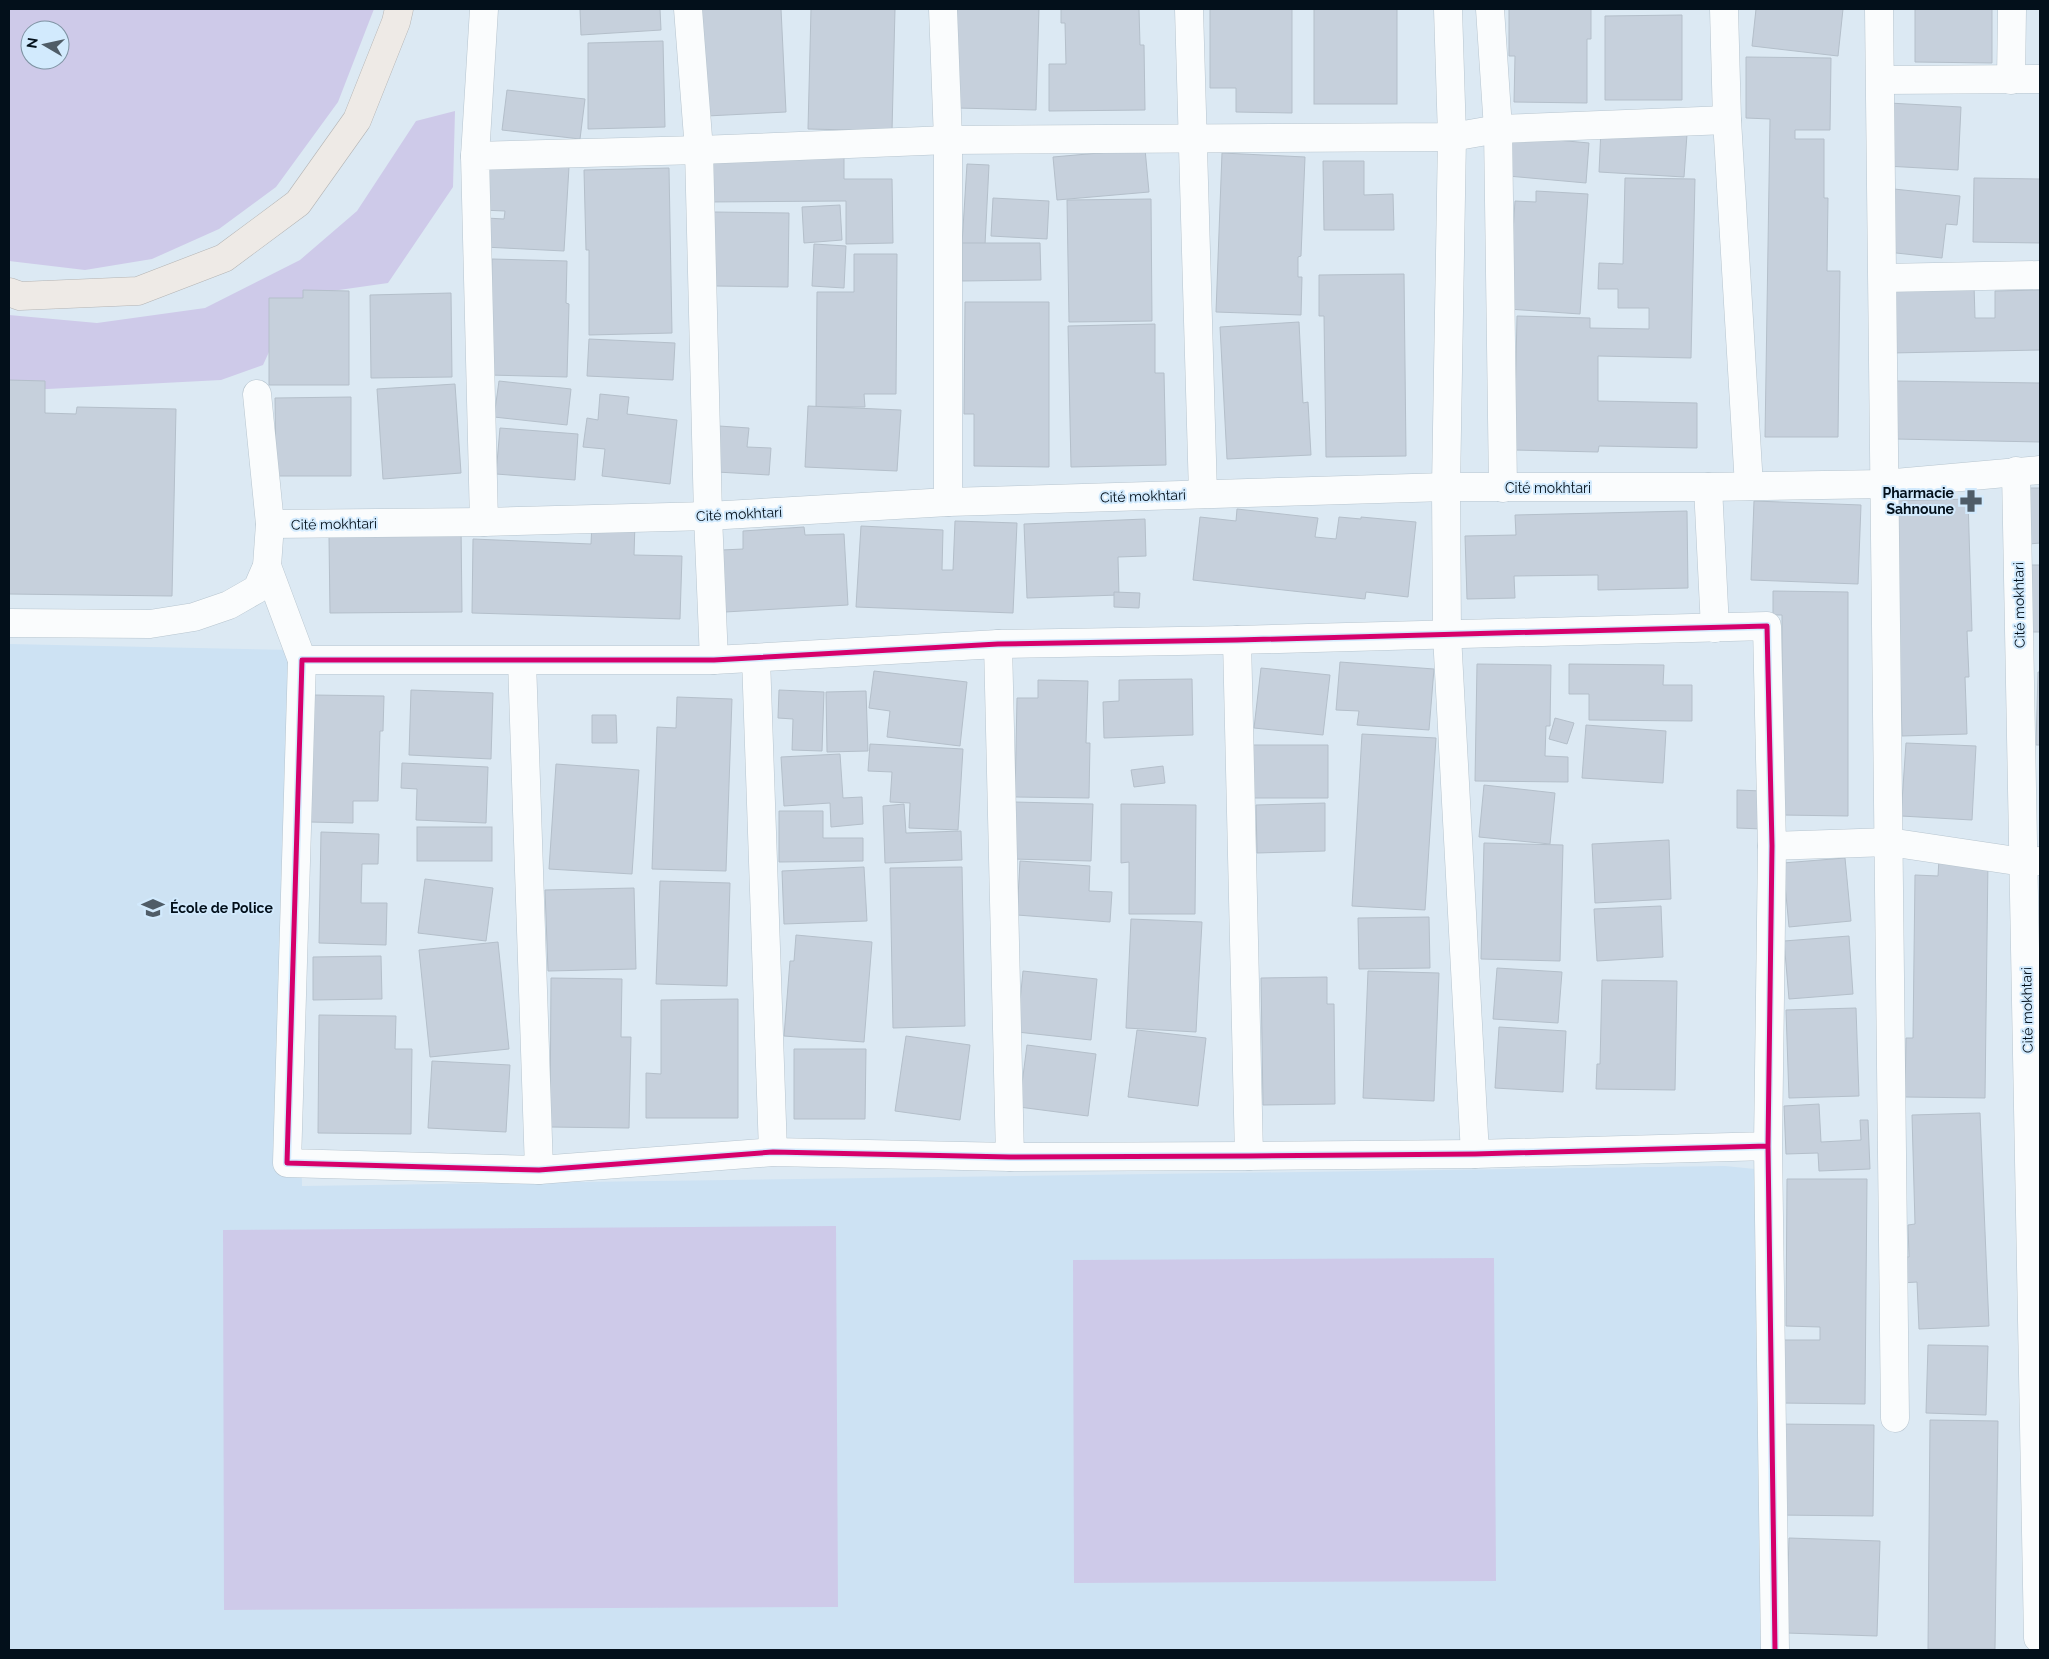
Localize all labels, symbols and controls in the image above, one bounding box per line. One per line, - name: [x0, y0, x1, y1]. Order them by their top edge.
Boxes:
- north arrow: [20, 20, 70, 70]
- text: N: [23, 36, 41, 49]
- street label: Cité mokhtari: [1505, 480, 1591, 496]
- place label: Pharmacie Sahnoune: [1882, 485, 1955, 517]
- street label: Cité mokhtari: [1100, 487, 1186, 505]
- pharmacy icon: Pharmacie Sahnoune: [1958, 488, 1984, 514]
- street label: Cité mokhtari: [696, 504, 782, 524]
- street label: Cité mokhtari: [291, 515, 377, 533]
- street label: Cité mokhtari: [2010, 562, 2028, 648]
- school or university icon: École de Police: [140, 895, 166, 921]
- place label: École de Police: [170, 899, 273, 916]
- street label: Cité mokhtari: [2018, 967, 2036, 1053]

